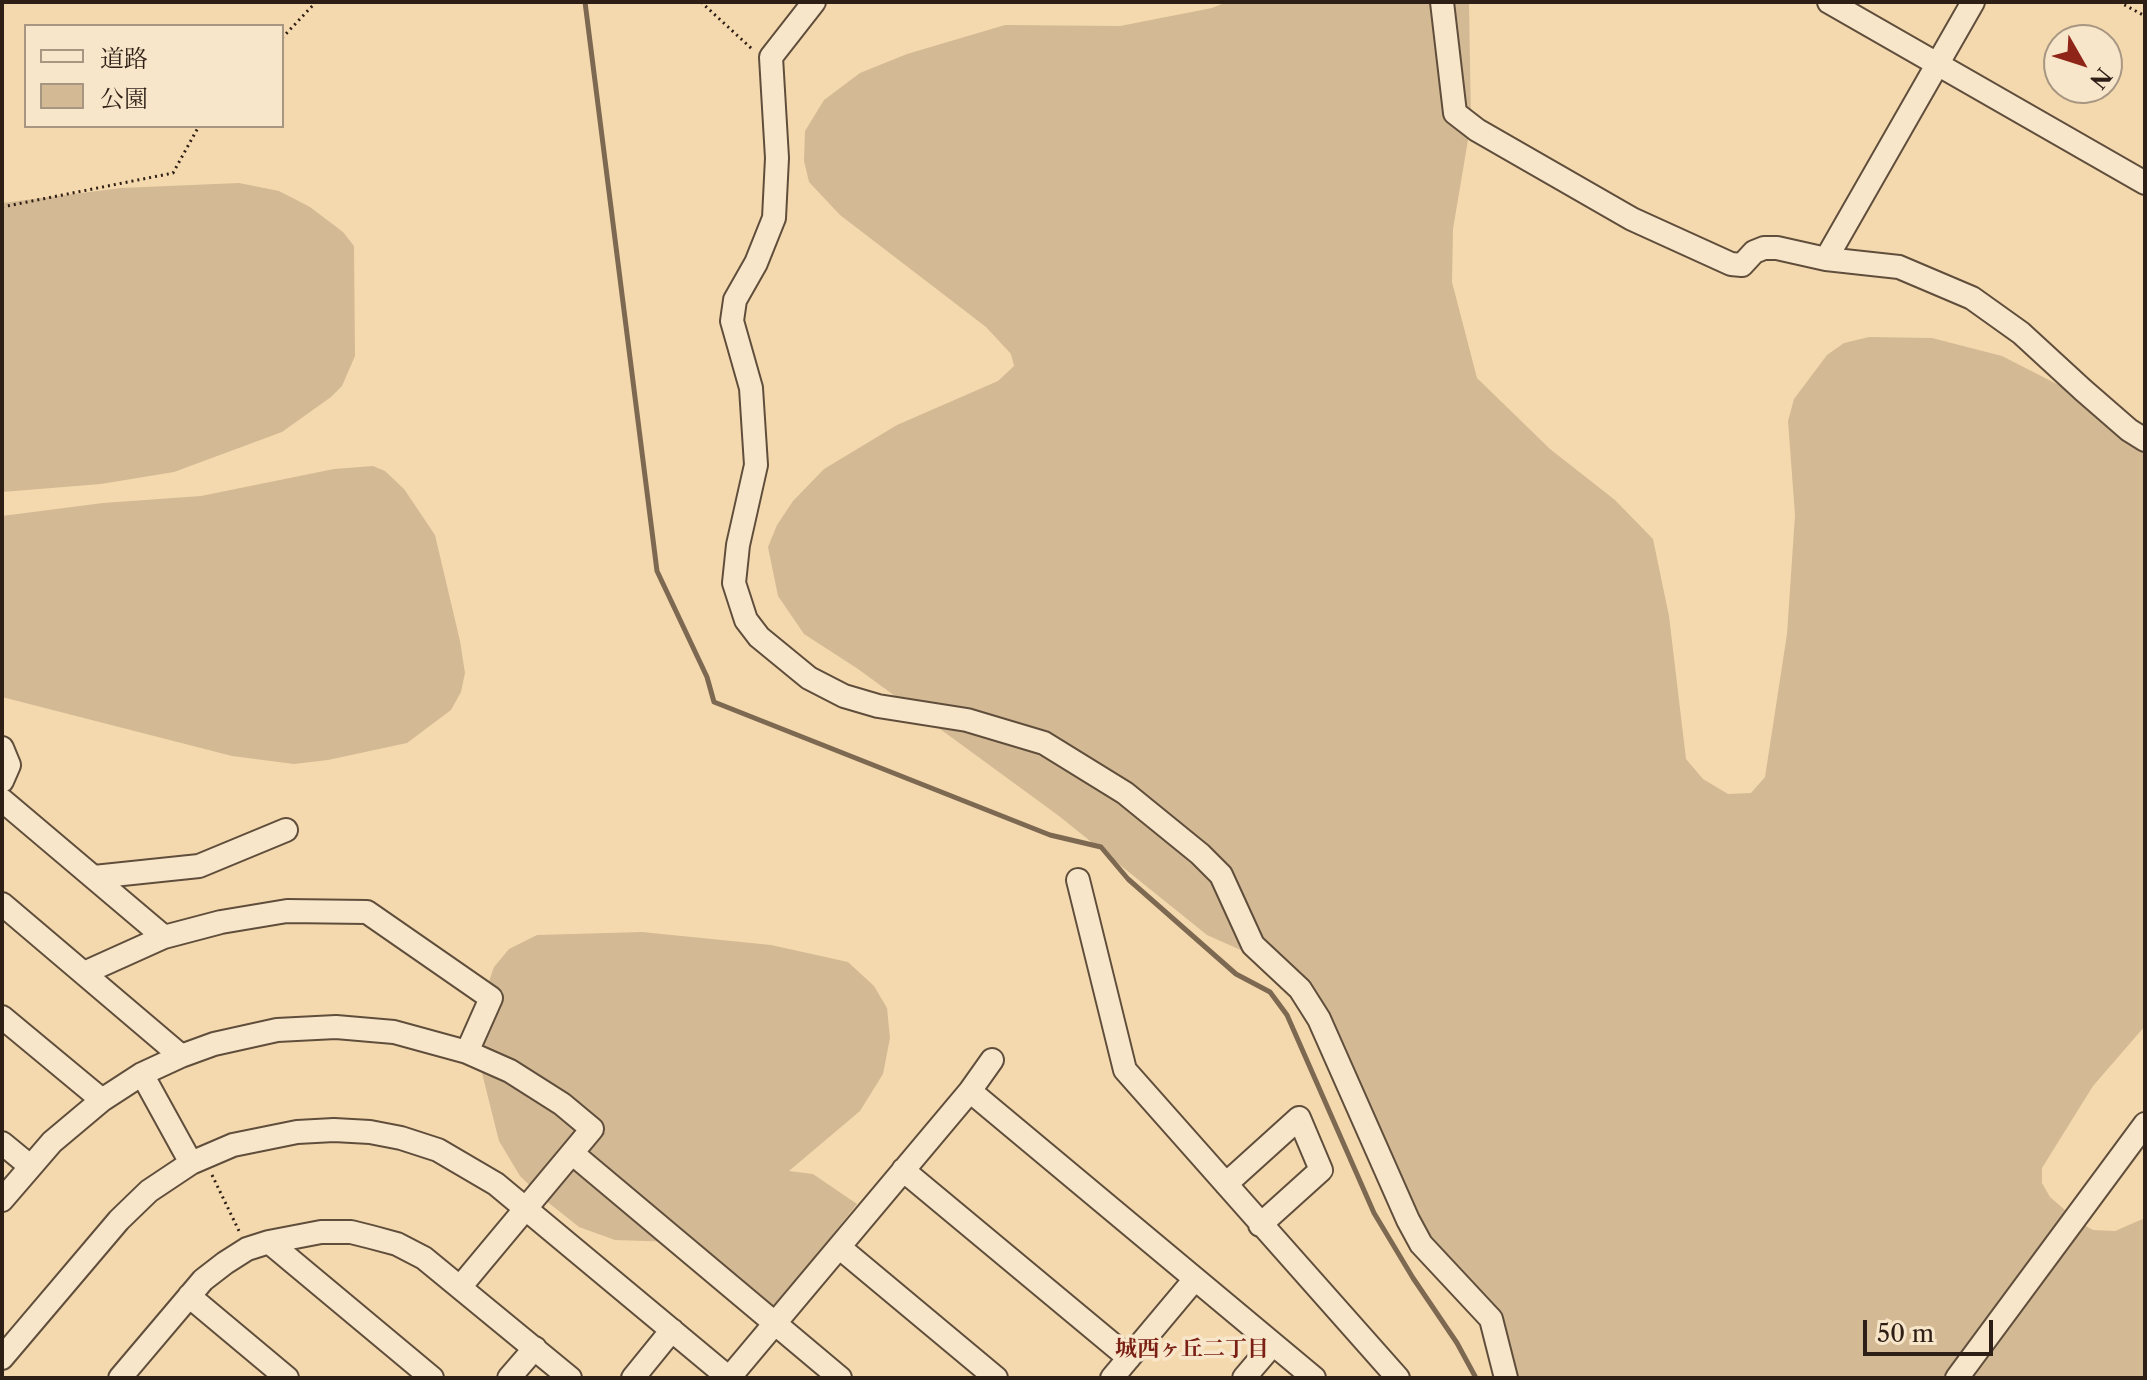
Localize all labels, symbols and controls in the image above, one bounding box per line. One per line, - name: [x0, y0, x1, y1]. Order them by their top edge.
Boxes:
- legend: [24, 24, 284, 128]
- north arrow: [2043, 24, 2123, 104]
- text: 道路: [100, 44, 148, 73]
- text: N: [2084, 62, 2117, 94]
- text: 公園: [100, 84, 148, 113]
- scale bar: [1867, 1304, 1997, 1354]
- text: 50 m: [1877, 1319, 1934, 1348]
- district label: 城西ヶ丘二丁目: [1115, 1337, 1269, 1363]

